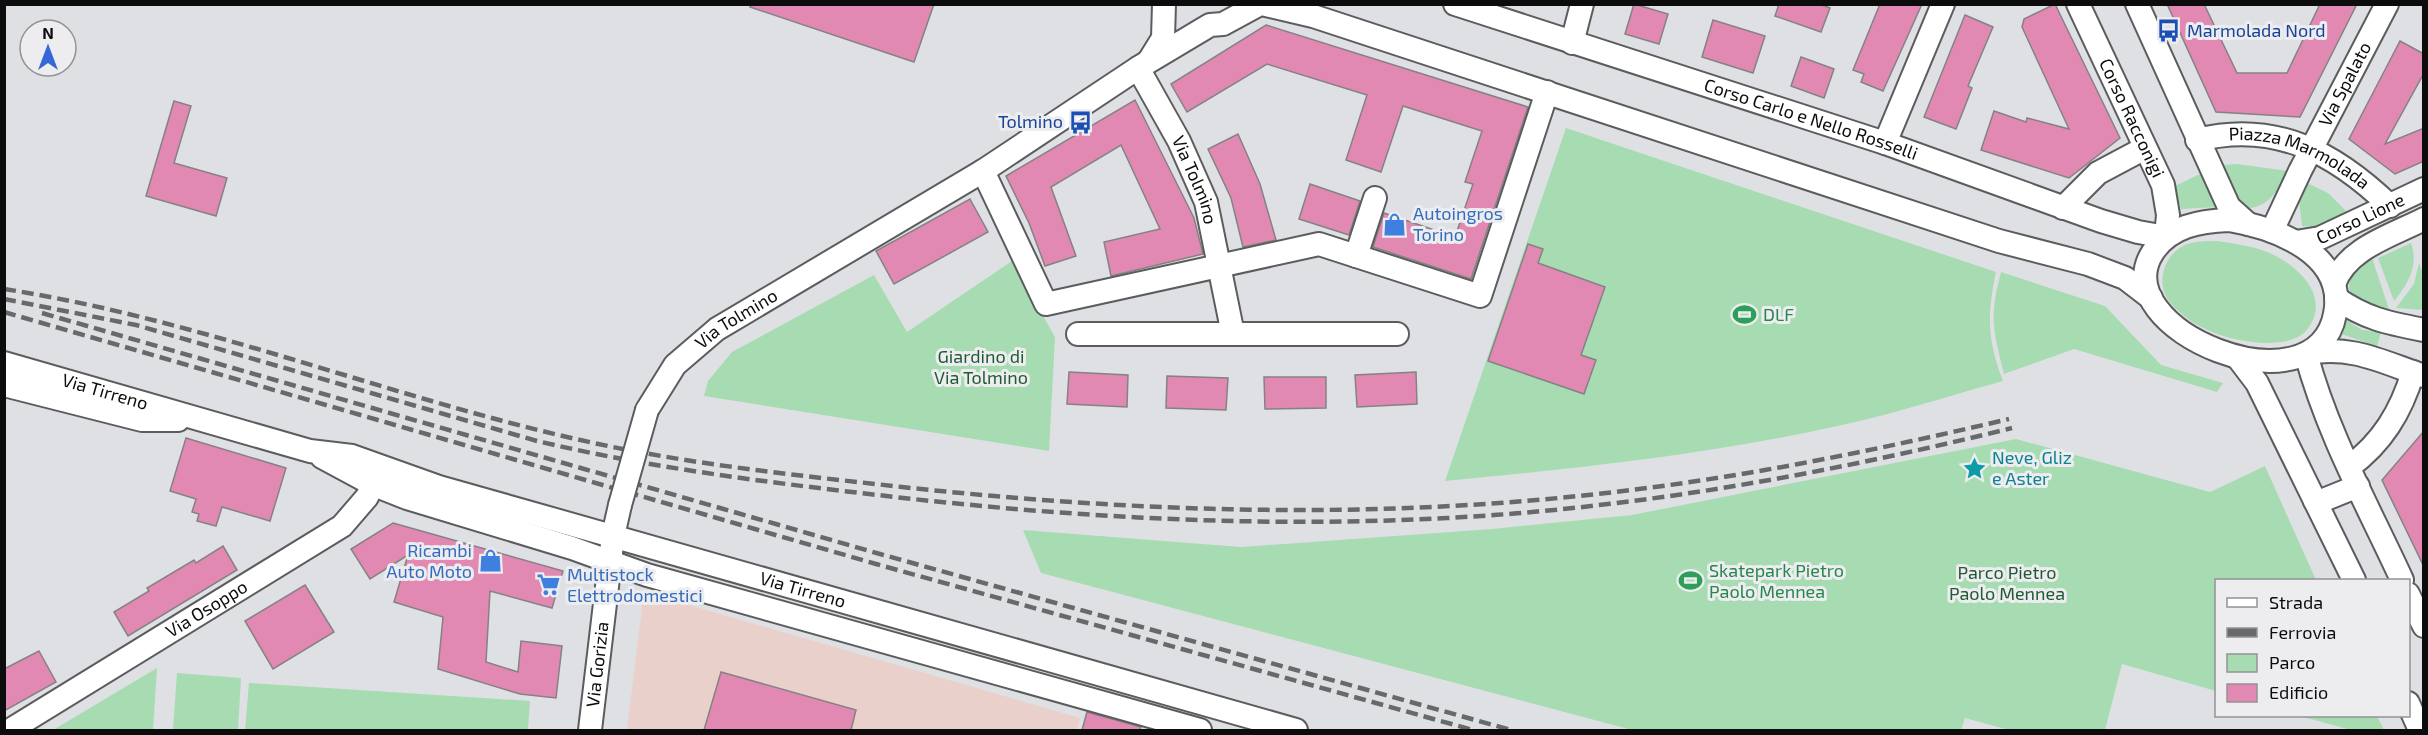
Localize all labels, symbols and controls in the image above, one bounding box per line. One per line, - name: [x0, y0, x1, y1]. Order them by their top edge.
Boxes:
- north arrow: [18, 18, 78, 78]
- bus stop icon: Marmolada Nord: [2156, 18, 2182, 44]
- place label: Marmolada Nord: [2187, 19, 2326, 41]
- text: N: [42, 23, 54, 42]
- street label: Via Spalato: [2313, 38, 2375, 130]
- street label: Corso Racconigi: [2095, 54, 2170, 181]
- street label: Corso Carlo e Nello Rosselli: [1701, 73, 1921, 164]
- bus stop icon: Tolmino: [1068, 109, 1094, 135]
- place label: Tolmino: [998, 110, 1063, 132]
- street label: Piazza Marmolada: [2228, 122, 2375, 193]
- street label: Via Tolmino: [1168, 132, 1222, 226]
- street label: Corso Lione: [2312, 188, 2408, 248]
- place label: Autoingros Torino: [1413, 202, 1503, 245]
- shop icon: Autoingros Torino: [1382, 211, 1408, 237]
- street label: Via Tolmino: [690, 284, 781, 353]
- sports icon: DLF: [1732, 302, 1758, 328]
- place label: DLF: [1763, 303, 1794, 325]
- park label: Giardino di Via Tolmino: [934, 345, 1028, 388]
- street label: Via Tirreno: [60, 368, 151, 414]
- place label: Neve, Gliz e Aster: [1992, 446, 2072, 489]
- place icon: Neve, Gliz e Aster: [1961, 455, 1987, 481]
- place label: Ricambi Auto Moto: [386, 539, 472, 582]
- shop icon: Ricambi Auto Moto: [477, 548, 503, 574]
- place label: Skatepark Pietro Paolo Mennea: [1709, 559, 1844, 602]
- park label: Parco Pietro Paolo Mennea: [1949, 561, 2065, 604]
- place label: Multistock Elettrodomestici: [567, 563, 703, 606]
- street label: Via Tirreno: [757, 566, 848, 612]
- sports icon: Skatepark Pietro Paolo Mennea: [1678, 568, 1704, 594]
- supermarket icon: Multistock Elettrodomestici: [536, 572, 562, 598]
- street label: Via Osoppo: [161, 575, 251, 642]
- legend: [2215, 579, 2410, 717]
- text: Strada: [2269, 591, 2323, 613]
- street label: Via Gorizia: [581, 620, 613, 708]
- text: Ferrovia: [2269, 621, 2336, 643]
- text: Parco: [2269, 651, 2315, 673]
- text: Edificio: [2269, 681, 2328, 703]

